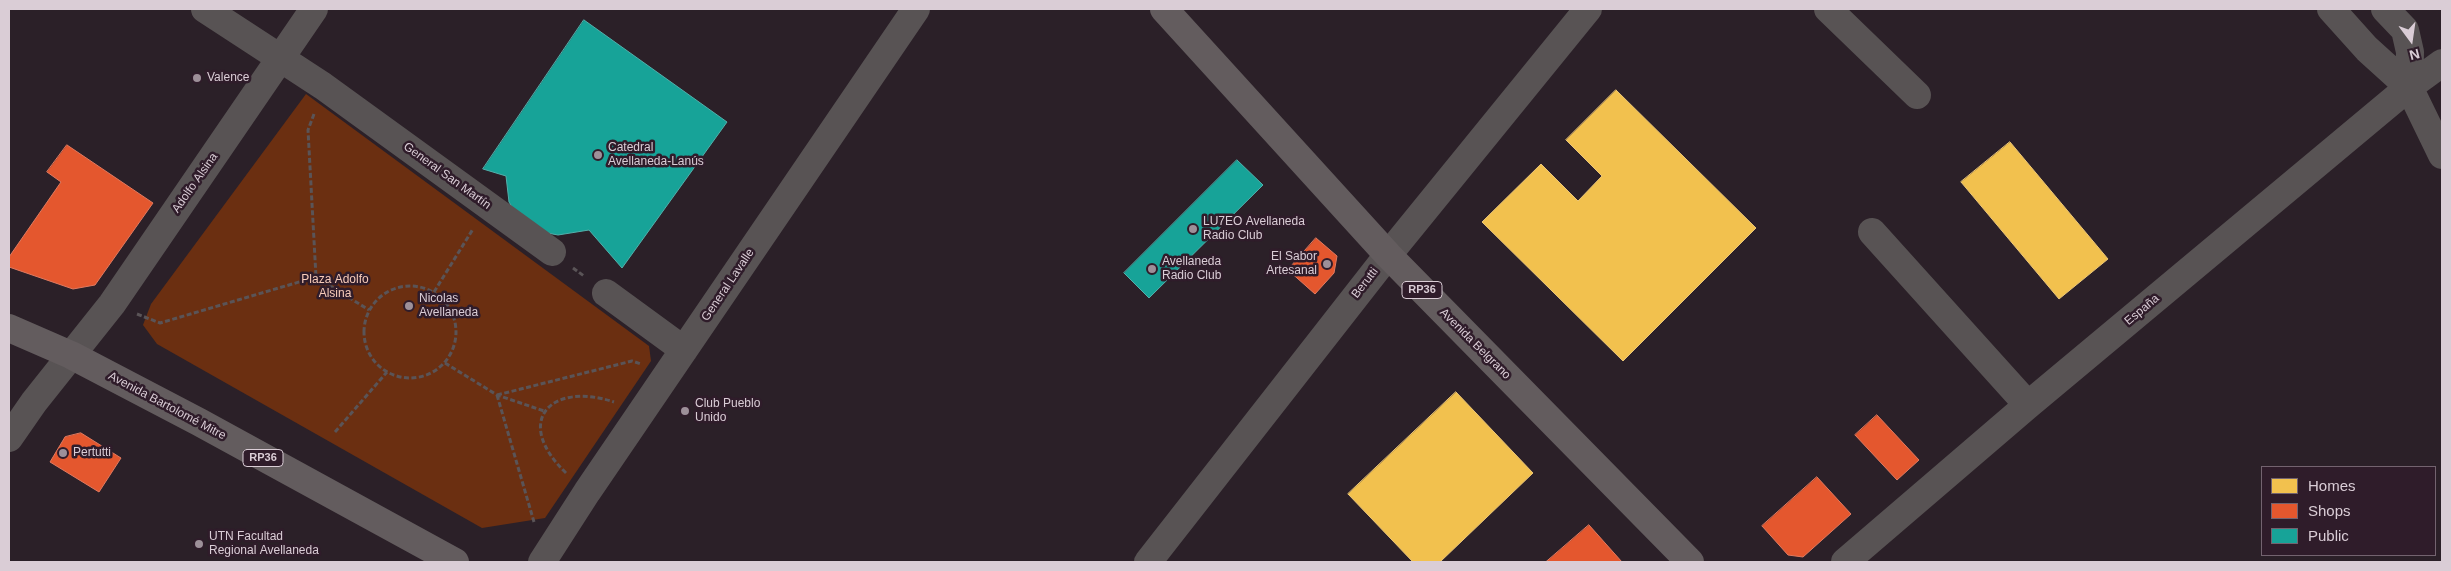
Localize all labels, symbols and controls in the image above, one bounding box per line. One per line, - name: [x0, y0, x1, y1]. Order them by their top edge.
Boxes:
- north arrow: [2386, 15, 2436, 65]
- text: N: [2408, 46, 2421, 64]
- place label: Valence: [207, 71, 249, 85]
- marker: Valence: [191, 72, 203, 84]
- street label: General San Martín: [400, 139, 494, 213]
- place label: Catedral Avellaneda-Lanús: [608, 141, 704, 169]
- marker: Catedral Avellaneda-Lanús: [592, 149, 604, 161]
- street label: Adolfo Alsina: [169, 150, 221, 216]
- place label: LU7EO Avellaneda Radio Club: [1203, 215, 1305, 243]
- marker: LU7EO Avellaneda Radio Club: [1187, 223, 1199, 235]
- street label: General Lavalle: [699, 246, 757, 324]
- place label: El Sabor Artesanal: [1266, 250, 1317, 278]
- place label: Avellaneda Radio Club: [1162, 255, 1221, 283]
- marker: El Sabor Artesanal: [1321, 258, 1333, 270]
- marker: Avellaneda Radio Club: [1146, 263, 1158, 275]
- street label: Berutti: [1349, 265, 1381, 301]
- park label: Plaza Adolfo Alsina: [301, 273, 369, 301]
- road number: RP36: [1402, 282, 1442, 298]
- street label: España: [2122, 291, 2162, 329]
- place label: Nicolas Avellaneda: [419, 292, 478, 320]
- marker: Nicolas Avellaneda: [403, 300, 415, 312]
- street label: Avenida Belgrano: [1436, 305, 1514, 383]
- street label: Avenida Bartolomé Mitre: [106, 369, 228, 443]
- place label: Club Pueblo Unido: [695, 397, 760, 425]
- marker: Club Pueblo Unido: [679, 405, 691, 417]
- place label: Pertutti: [73, 446, 111, 460]
- marker: Pertutti: [57, 447, 69, 459]
- road number: RP36: [243, 449, 283, 466]
- legend: [2261, 466, 2436, 556]
- text: Homes: [2308, 477, 2356, 494]
- text: Shops: [2308, 502, 2351, 519]
- text: Public: [2308, 527, 2349, 544]
- place label: UTN Facultad Regional Avellaneda: [209, 530, 319, 558]
- marker: UTN Facultad Regional Avellaneda: [193, 538, 205, 550]

